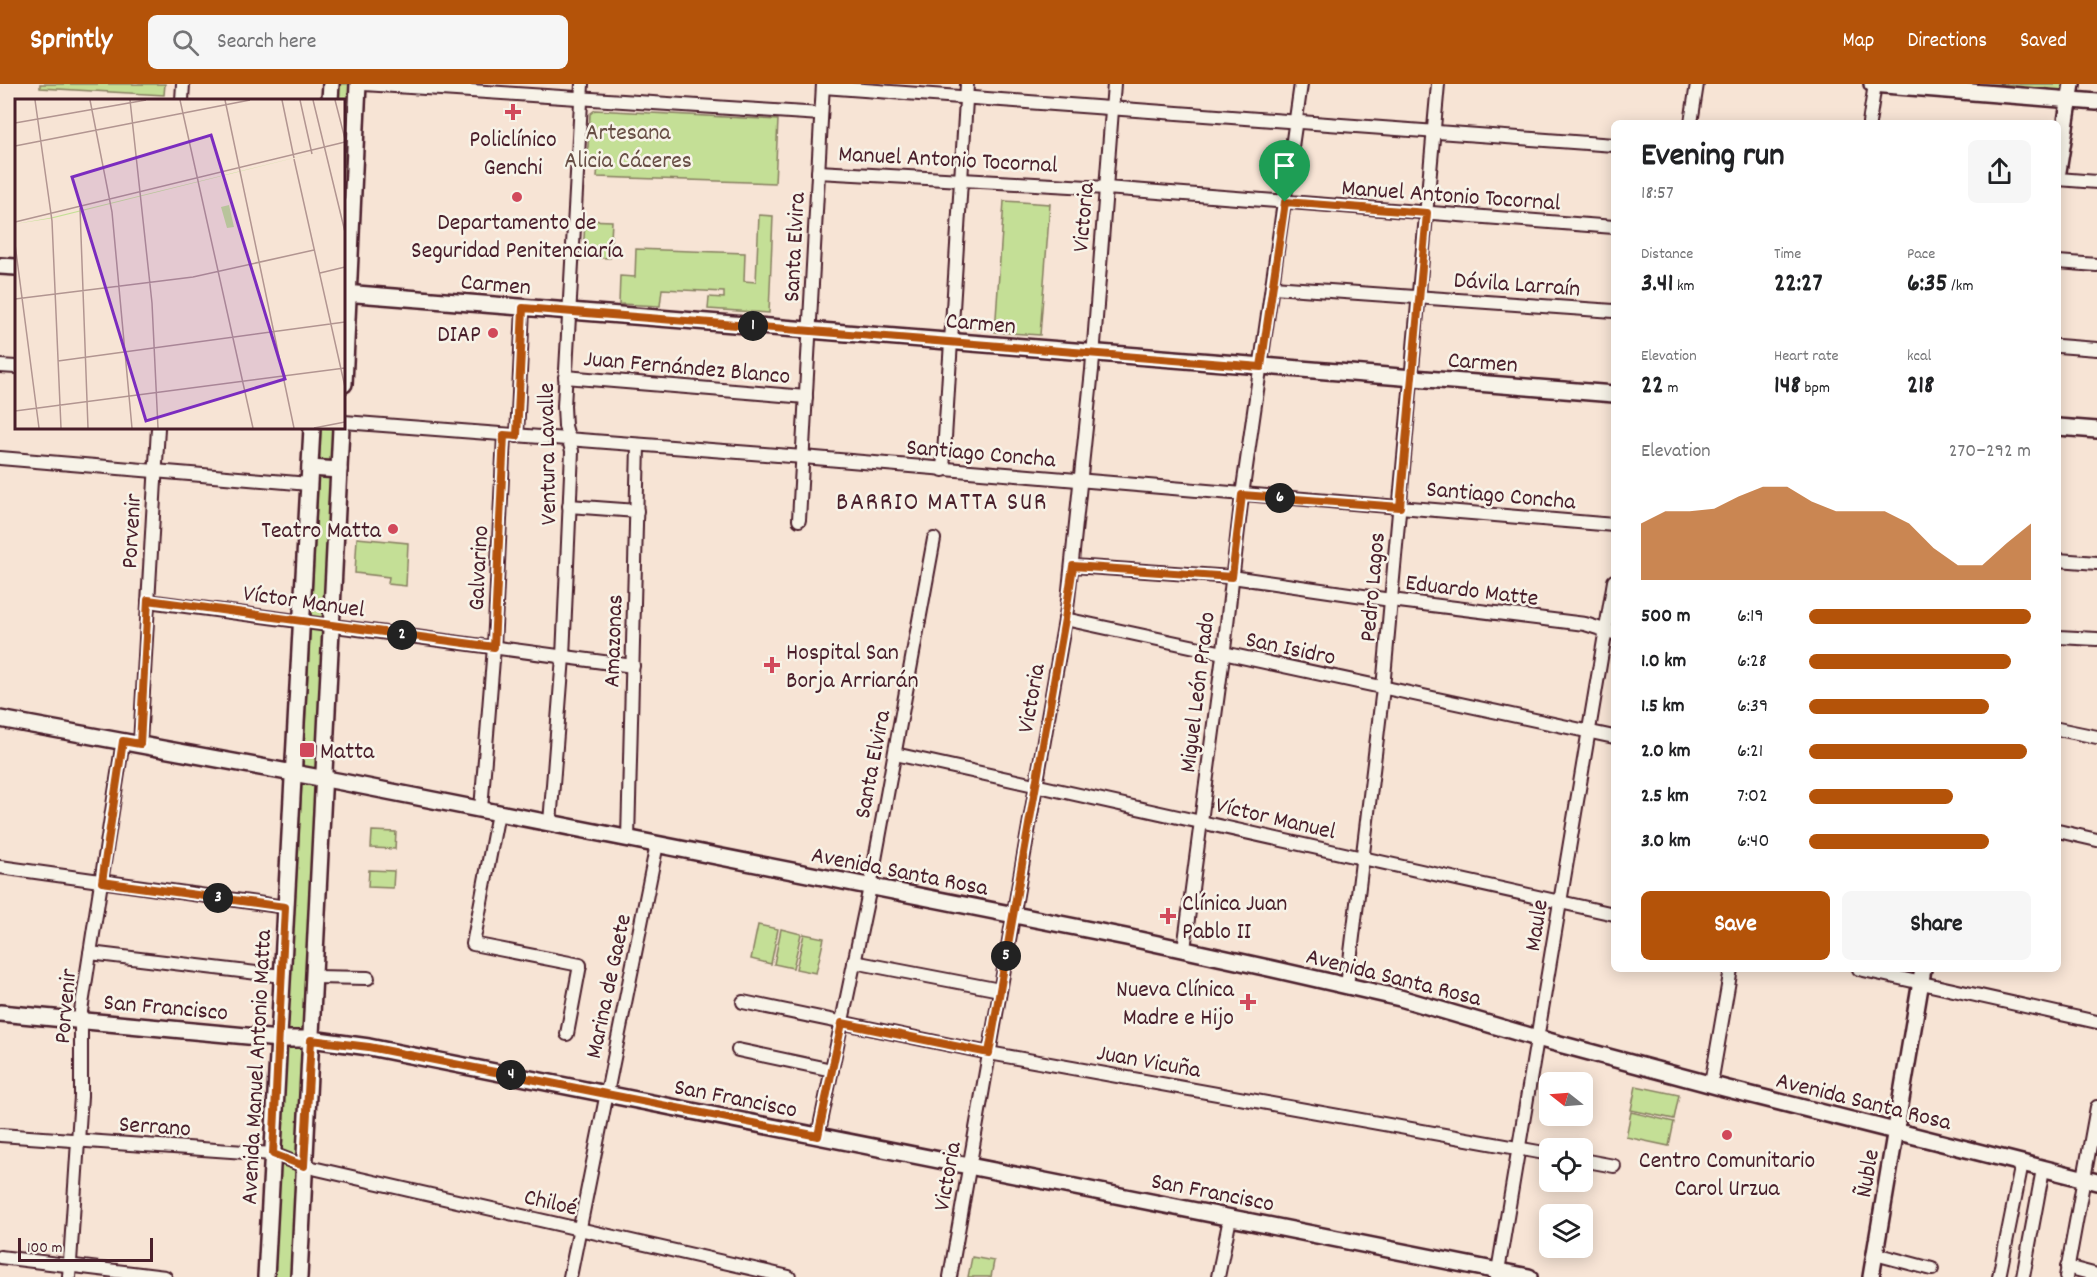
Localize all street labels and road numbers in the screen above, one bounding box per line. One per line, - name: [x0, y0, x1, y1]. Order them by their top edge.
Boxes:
- street label: Manuel Antonio Tocornal: [837, 138, 1059, 184]
- street label: Manuel Antonio Tocornal: [1340, 172, 1562, 222]
- street label: Victoria: [1065, 180, 1105, 253]
- street label: Santa Elvira: [776, 191, 816, 303]
- street label: Dávila Larraín: [1452, 265, 1581, 307]
- street label: Carmen: [459, 266, 532, 306]
- street label: Carmen: [944, 305, 1017, 345]
- street label: Juan Fernández Blanco: [582, 343, 792, 395]
- street label: Carmen: [1447, 345, 1519, 383]
- street label: Ventura Lavalle: [531, 382, 567, 525]
- street label: Santiago Concha: [905, 432, 1057, 479]
- street label: Santiago Concha: [1425, 474, 1577, 521]
- street label: Porvenir: [114, 493, 152, 570]
- street label: Galvarino: [461, 525, 499, 612]
- street label: Pedro Lagos: [1352, 531, 1396, 644]
- street label: Eduardo Matte: [1403, 567, 1540, 617]
- street label: Víctor Manuel: [241, 578, 367, 628]
- street label: Amazonas: [596, 594, 634, 688]
- street label: Miguel León Prado: [1172, 610, 1226, 775]
- street label: San Isidro: [1242, 624, 1339, 676]
- street label: Victoria: [1010, 661, 1056, 736]
- street label: Santa Elvira: [847, 707, 901, 822]
- street label: Víctor Manuel: [1212, 790, 1339, 850]
- street label: Avenida Santa Rosa: [808, 839, 991, 907]
- street label: Maule: [1517, 897, 1559, 954]
- street label: Marina de Gaete: [578, 911, 642, 1062]
- street label: Avenida Manuel Antonio Matta: [234, 928, 282, 1206]
- street label: Avenida Santa Rosa: [1302, 941, 1485, 1017]
- street label: Porvenir: [47, 967, 87, 1045]
- street label: San Francisco: [102, 987, 229, 1031]
- street label: Juan Vicuña: [1094, 1037, 1204, 1089]
- street label: Avenida Santa Rosa: [1772, 1065, 1955, 1141]
- street label: San Francisco: [671, 1071, 800, 1129]
- street label: Serrano: [118, 1109, 192, 1147]
- street label: Victoria: [926, 1139, 972, 1214]
- street label: Ñuble: [1848, 1147, 1890, 1200]
- street label: San Francisco: [1148, 1165, 1277, 1223]
- street label: Chiloé: [520, 1181, 580, 1227]

